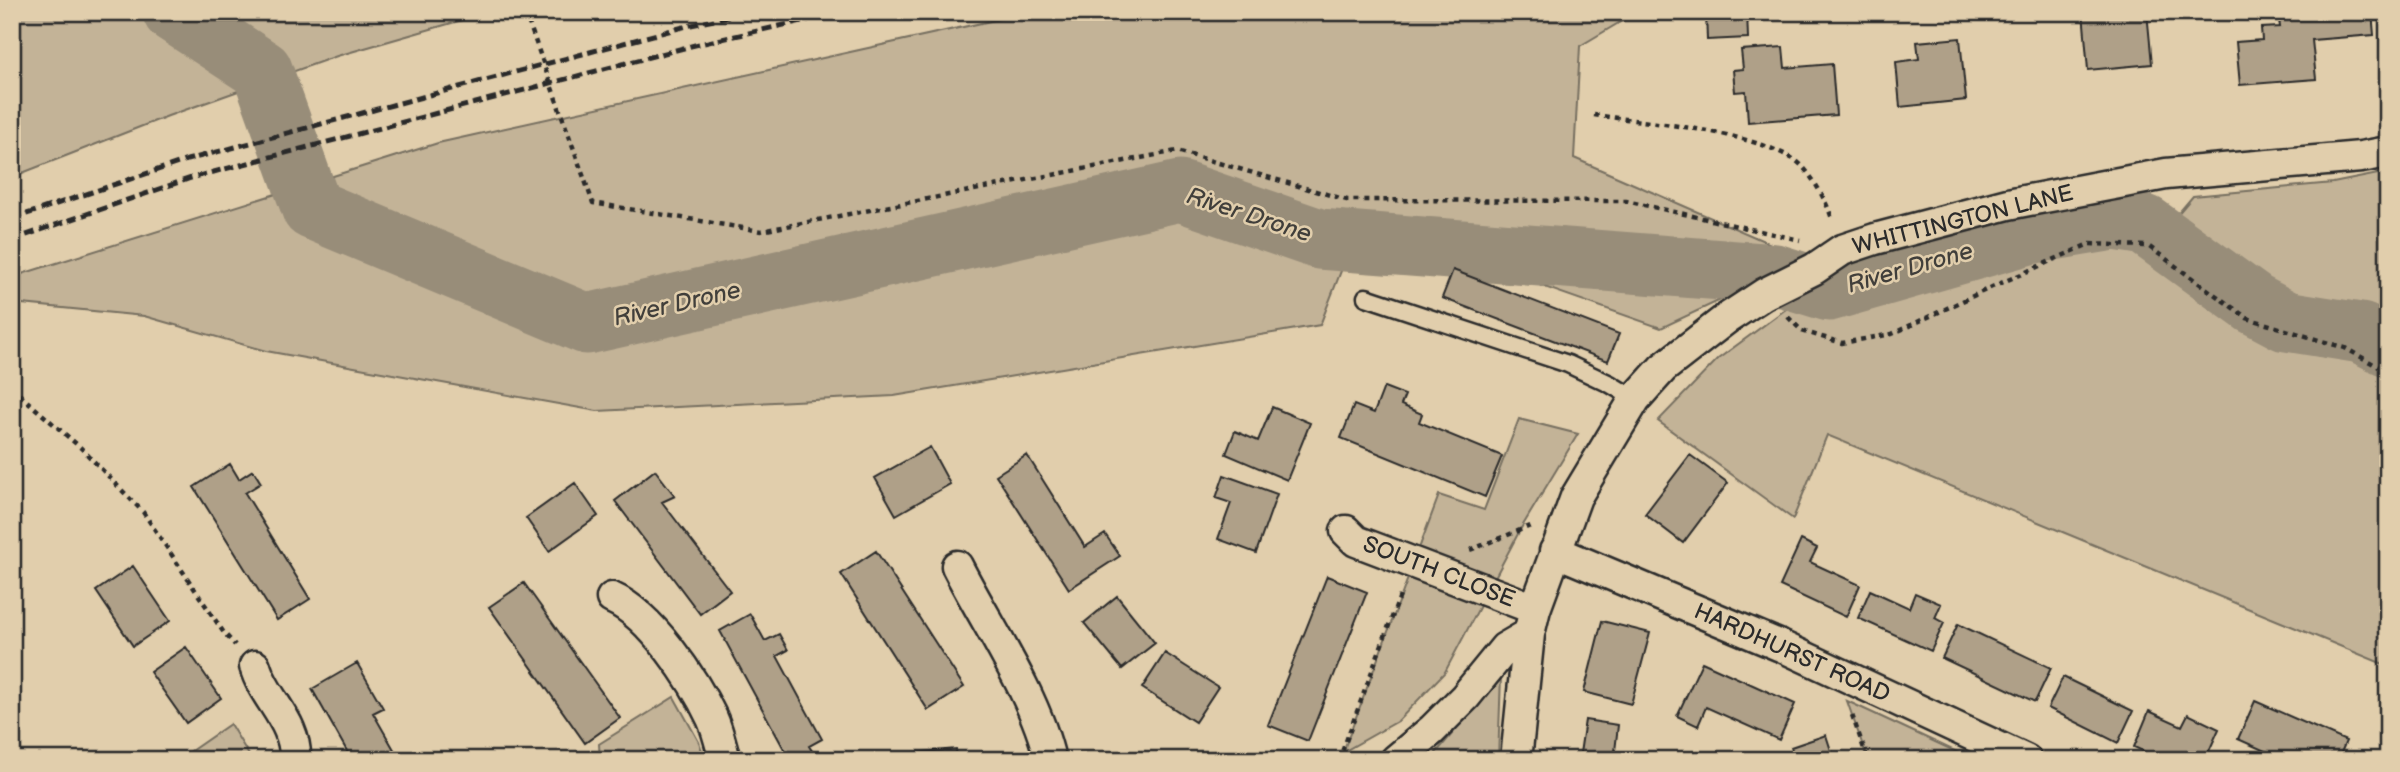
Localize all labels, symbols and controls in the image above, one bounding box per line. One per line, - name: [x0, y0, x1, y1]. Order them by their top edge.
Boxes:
- street label: WHITTINGTON LANE: [1850, 179, 2076, 261]
- water label: River Drone: [1183, 181, 1315, 249]
- water label: River Drone: [1844, 236, 1976, 300]
- water label: River Drone: [611, 275, 743, 333]
- street label: SOUTH CLOSE: [1359, 530, 1519, 614]
- street label: HARDHURST ROAD: [1690, 597, 1894, 709]

